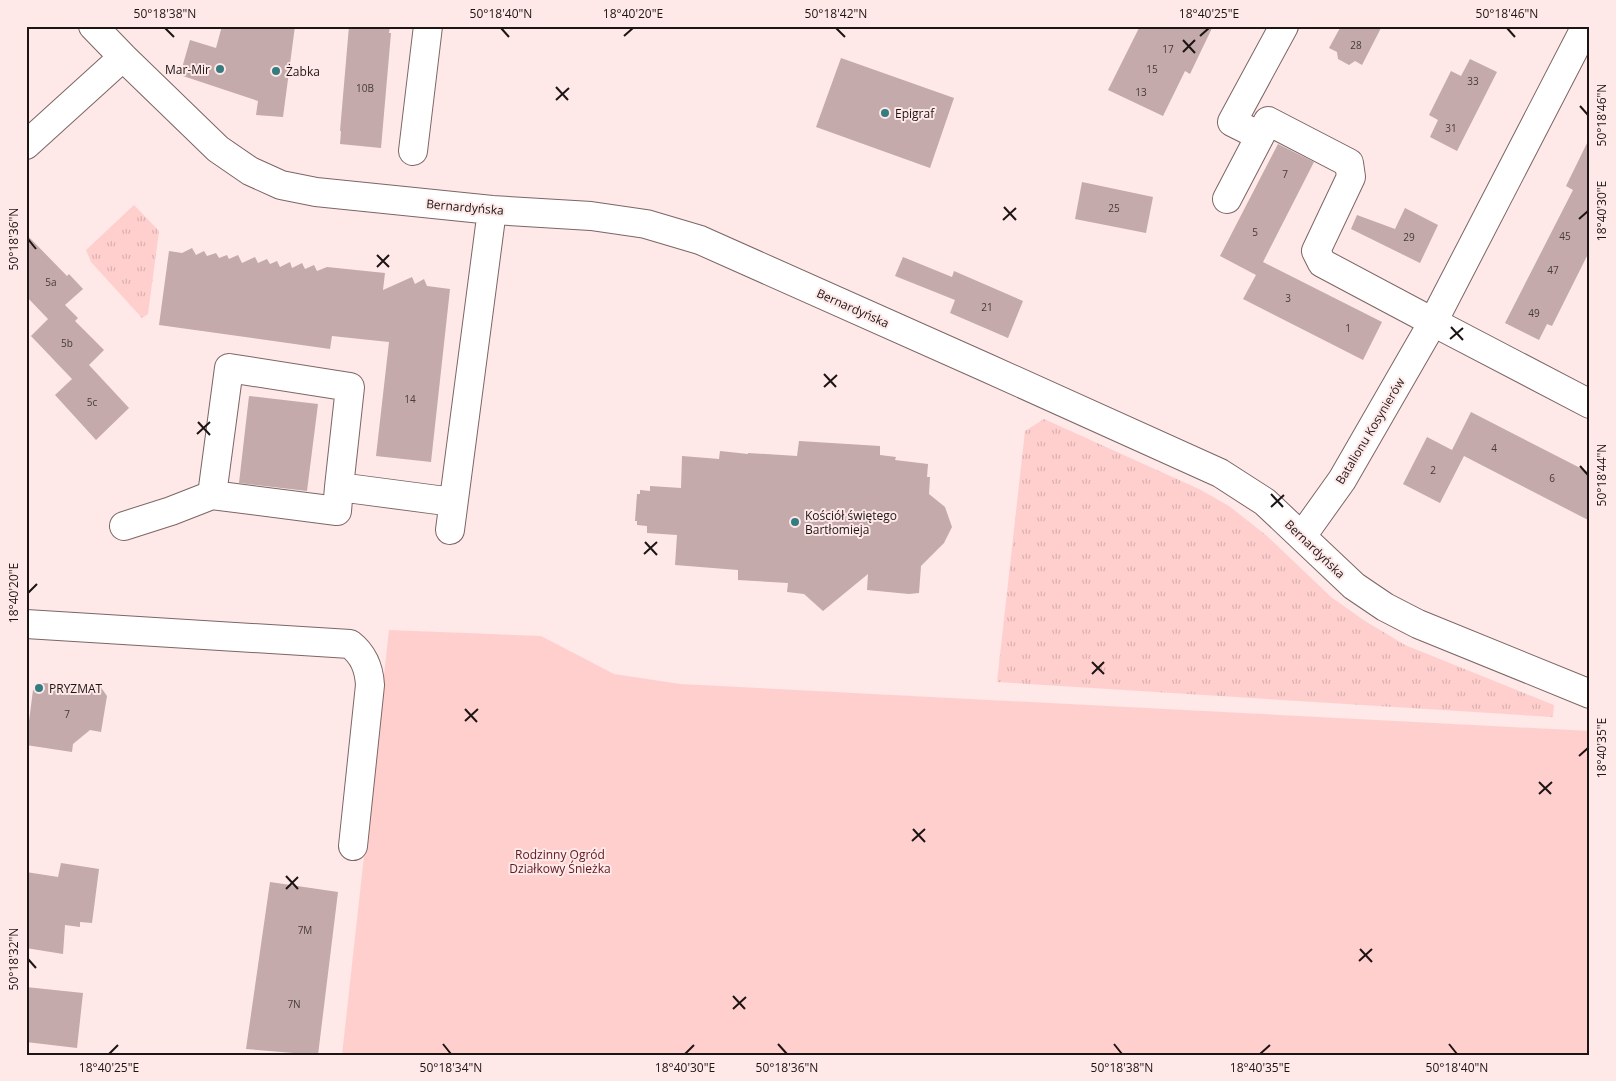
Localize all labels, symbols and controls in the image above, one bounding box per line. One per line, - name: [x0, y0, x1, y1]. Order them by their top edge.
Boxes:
- text: 50°18'38"N: [134, 5, 196, 22]
- text: 50°18'40"N: [470, 5, 532, 22]
- text: 18°40'20"E: [603, 5, 663, 22]
- text: 50°18'42"N: [805, 5, 867, 22]
- text: 18°40'25"E: [1179, 5, 1239, 22]
- text: 50°18'46"N: [1476, 5, 1538, 22]
- house number: 28: [1350, 38, 1362, 52]
- house number: 17: [1162, 42, 1174, 56]
- place label: Mar-Mir: [165, 61, 210, 78]
- house number: 15: [1146, 62, 1158, 76]
- marker: Mar-Mir: [214, 63, 226, 75]
- place label: Żabka: [286, 63, 320, 80]
- marker: Żabka: [270, 65, 282, 77]
- house number: 33: [1467, 74, 1479, 88]
- house number: 10B: [356, 81, 374, 95]
- text: 50°18'46"N: [1593, 84, 1610, 146]
- house number: 13: [1135, 85, 1147, 99]
- place label: Epigraf: [895, 105, 935, 122]
- marker: Epigraf: [879, 107, 891, 119]
- house number: 31: [1445, 121, 1457, 135]
- house number: 7: [1282, 167, 1288, 181]
- text: 18°40'30"E: [1593, 181, 1610, 241]
- street label: Bernardyńska: [426, 195, 504, 219]
- house number: 25: [1108, 201, 1120, 215]
- text: 50°18'36"N: [5, 208, 22, 270]
- house number: 5: [1252, 225, 1258, 239]
- house number: 45: [1559, 229, 1571, 243]
- house number: 29: [1403, 230, 1415, 244]
- house number: 47: [1547, 263, 1559, 277]
- house number: 5a: [45, 275, 57, 289]
- street label: Bernardyńska: [814, 284, 892, 332]
- house number: 3: [1285, 291, 1291, 305]
- house number: 21: [981, 300, 993, 314]
- house number: 49: [1528, 306, 1540, 320]
- house number: 1: [1345, 321, 1351, 335]
- house number: 5b: [61, 336, 73, 350]
- street label: Batalionu Kosynierów: [1331, 374, 1409, 487]
- house number: 14: [404, 392, 416, 406]
- house number: 5c: [87, 395, 97, 409]
- house number: 4: [1491, 441, 1497, 455]
- text: 50°18'44"N: [1593, 444, 1610, 506]
- house number: 2: [1430, 463, 1436, 477]
- house number: 6: [1549, 471, 1555, 485]
- place label: Kościół świętego Bartłomieja: [805, 507, 897, 538]
- marker: Kościół świętego Bartłomieja: [789, 516, 801, 528]
- street label: Bernardyńska: [1281, 516, 1349, 582]
- text: 18°40'20"E: [5, 563, 22, 623]
- place label: PRYZMAT: [49, 680, 103, 697]
- marker: PRYZMAT: [33, 682, 45, 694]
- house number: 7: [64, 707, 70, 721]
- text: 18°40'35"E: [1593, 718, 1610, 778]
- park label: Rodzinny Ogród Działkowy Śnieżka: [509, 846, 611, 877]
- house number: 7M: [298, 923, 312, 937]
- text: 50°18'32"N: [5, 928, 22, 990]
- house number: 7N: [287, 997, 301, 1011]
- text: 18°40'25"E: [79, 1059, 139, 1076]
- text: 50°18'34"N: [420, 1059, 482, 1076]
- text: 18°40'30"E: [655, 1059, 715, 1076]
- text: 50°18'36"N: [756, 1059, 818, 1076]
- text: 50°18'38"N: [1091, 1059, 1153, 1076]
- text: 18°40'35"E: [1230, 1059, 1290, 1076]
- text: 50°18'40"N: [1426, 1059, 1488, 1076]

